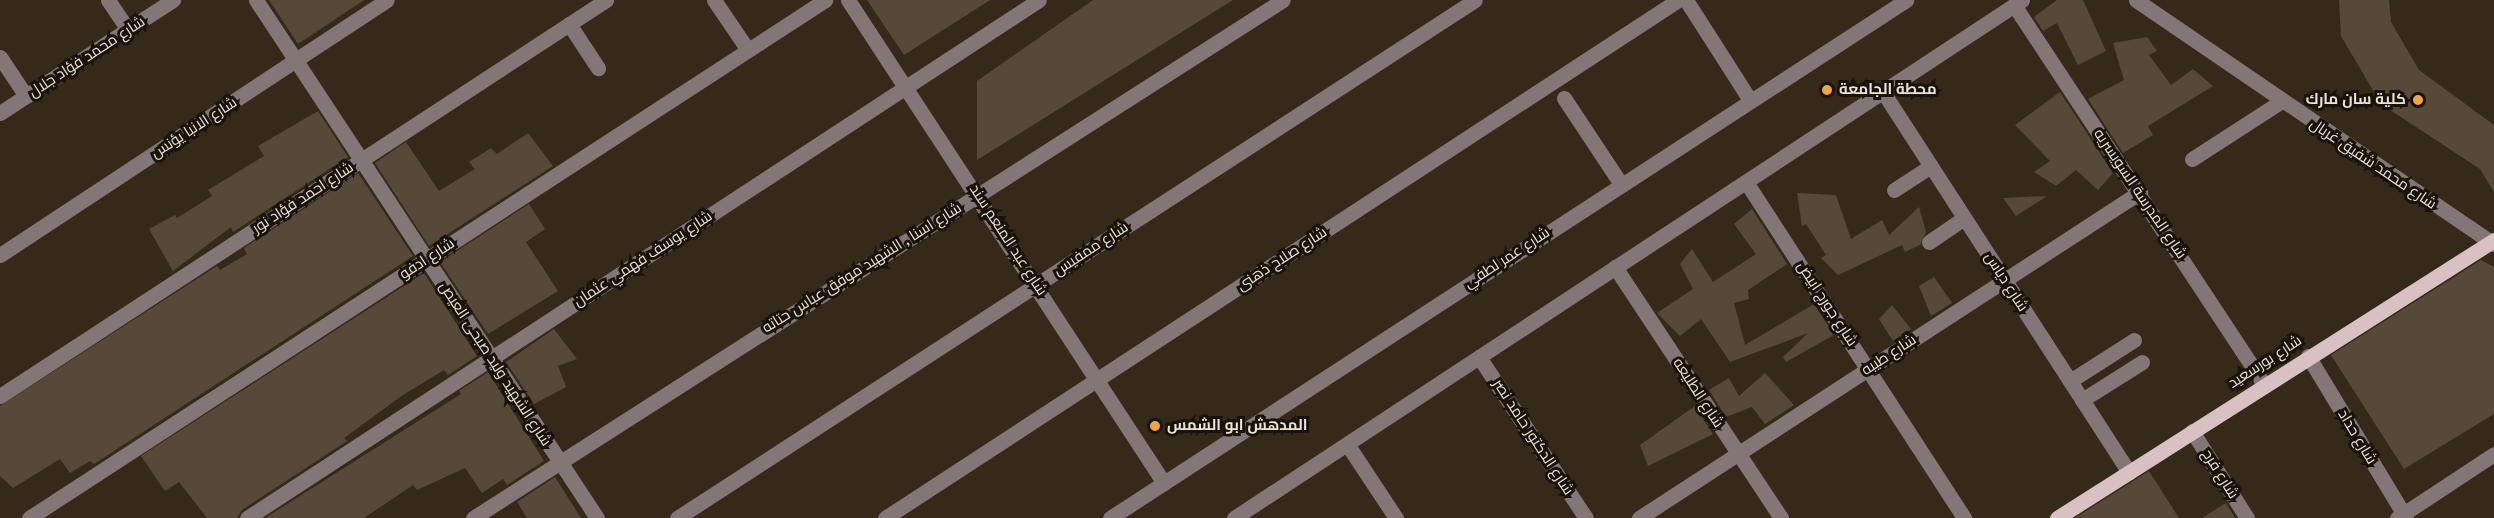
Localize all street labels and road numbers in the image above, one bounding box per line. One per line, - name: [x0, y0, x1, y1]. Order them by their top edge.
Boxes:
- street label: شارع محمد فؤاد جلال: [25, 13, 149, 101]
- street label: شارع الانبا يؤنس: [148, 94, 240, 162]
- street label: شارع محمد شفيق غربال: [2306, 115, 2440, 213]
- street label: شارع المدرسة السويسريه: [2090, 126, 2190, 262]
- street label: شارع احمد فؤاد نور: [249, 159, 357, 237]
- street label: شارع عبد المنعم سند: [965, 181, 1051, 299]
- street label: شارع اسنا , الشهيد موفق عباس حتاته: [759, 199, 965, 337]
- street label: شارع يوسف فهمي عثمان: [570, 207, 716, 311]
- street label: شارع ممفيس: [1050, 218, 1132, 280]
- street label: شارع صلاح ذهنى: [1234, 223, 1330, 295]
- street label: شارع عمر لطفي: [1461, 224, 1553, 292]
- street label: شارع ادفو: [396, 235, 458, 283]
- street label: شارع دياس: [1980, 249, 2032, 315]
- street label: شارع جورج ابيض: [1793, 258, 1861, 350]
- street label: شارع الشهيد وليد صبحى العيص: [435, 278, 555, 450]
- street label: شارع طيبه: [1858, 331, 1920, 379]
- street label: شارع بورسعيد: [2225, 332, 2305, 392]
- street label: شارع الطليعه: [1669, 355, 1727, 431]
- street label: شارع الدكتور حامد نصر: [1489, 376, 1577, 498]
- street label: شارع حداد: [2334, 406, 2380, 468]
- street label: شارع فرح: [2198, 446, 2242, 502]

